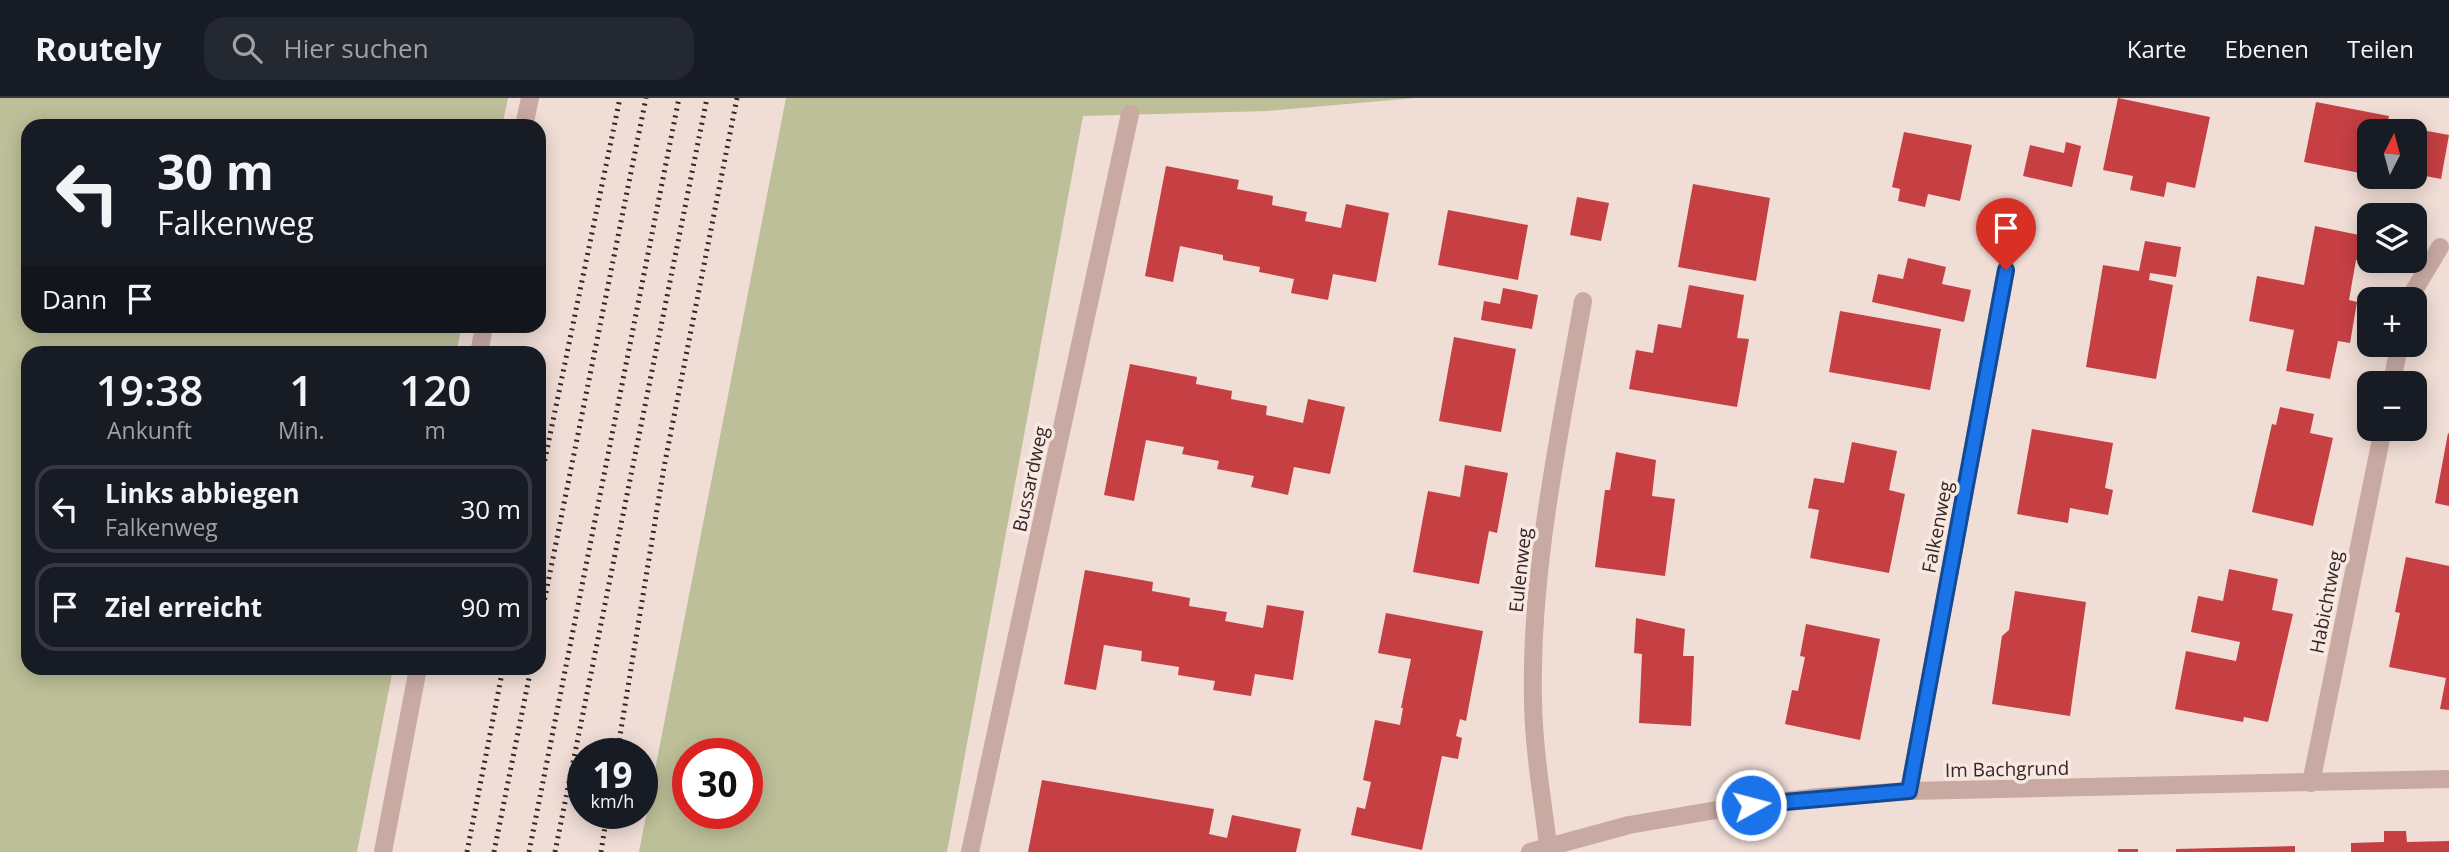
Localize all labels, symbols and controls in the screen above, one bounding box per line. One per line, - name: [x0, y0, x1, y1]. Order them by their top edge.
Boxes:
- search box: [204, 17, 694, 80]
- text: Routely: [35, 26, 162, 71]
- icon: search: [228, 29, 266, 67]
- text: Hier suchen: [284, 30, 429, 66]
- text: Karte: [2127, 32, 2187, 65]
- text: Ebenen: [2225, 32, 2309, 65]
- text: Teilen: [2347, 32, 2414, 65]
- north arrow: [2357, 119, 2427, 189]
- map controls: [2357, 119, 2427, 441]
- text: 30 m: [157, 138, 274, 204]
- icon: left: [42, 147, 133, 238]
- pin: [1976, 198, 2036, 270]
- text: Falkenweg: [157, 201, 314, 244]
- button: layers: [2357, 203, 2427, 273]
- icon: arrive: [1987, 209, 2025, 247]
- icon: arrive: [121, 280, 159, 318]
- text: Dann: [42, 281, 107, 317]
- button: +: [2357, 287, 2427, 357]
- text: 19:38: [96, 361, 203, 418]
- text: 1: [289, 361, 313, 418]
- text: 120: [399, 361, 471, 418]
- button: −: [2357, 371, 2427, 441]
- text: Ankunft: [107, 414, 192, 446]
- text: Min.: [278, 414, 325, 446]
- text: m: [425, 414, 446, 446]
- street label: Bussardweg: [1006, 424, 1054, 534]
- text: Links abbiegen: [105, 475, 300, 511]
- street label: Falkenweg: [1915, 479, 1959, 575]
- icon: left: [46, 490, 84, 528]
- text: 30 m: [460, 491, 521, 527]
- text: Falkenweg: [105, 511, 218, 543]
- street label: Eulenweg: [1503, 526, 1537, 614]
- street label: Habichtweg: [2303, 548, 2349, 656]
- icon: arrive: [46, 588, 84, 626]
- text: Ziel erreicht: [105, 589, 262, 625]
- text: 90 m: [460, 589, 521, 625]
- speed limit sign: 30: [672, 738, 763, 829]
- text: 19: [592, 751, 633, 798]
- street label: Im Bachgrund: [1945, 755, 2069, 783]
- position arrow: [1714, 768, 1788, 842]
- text: km/h: [591, 789, 634, 813]

